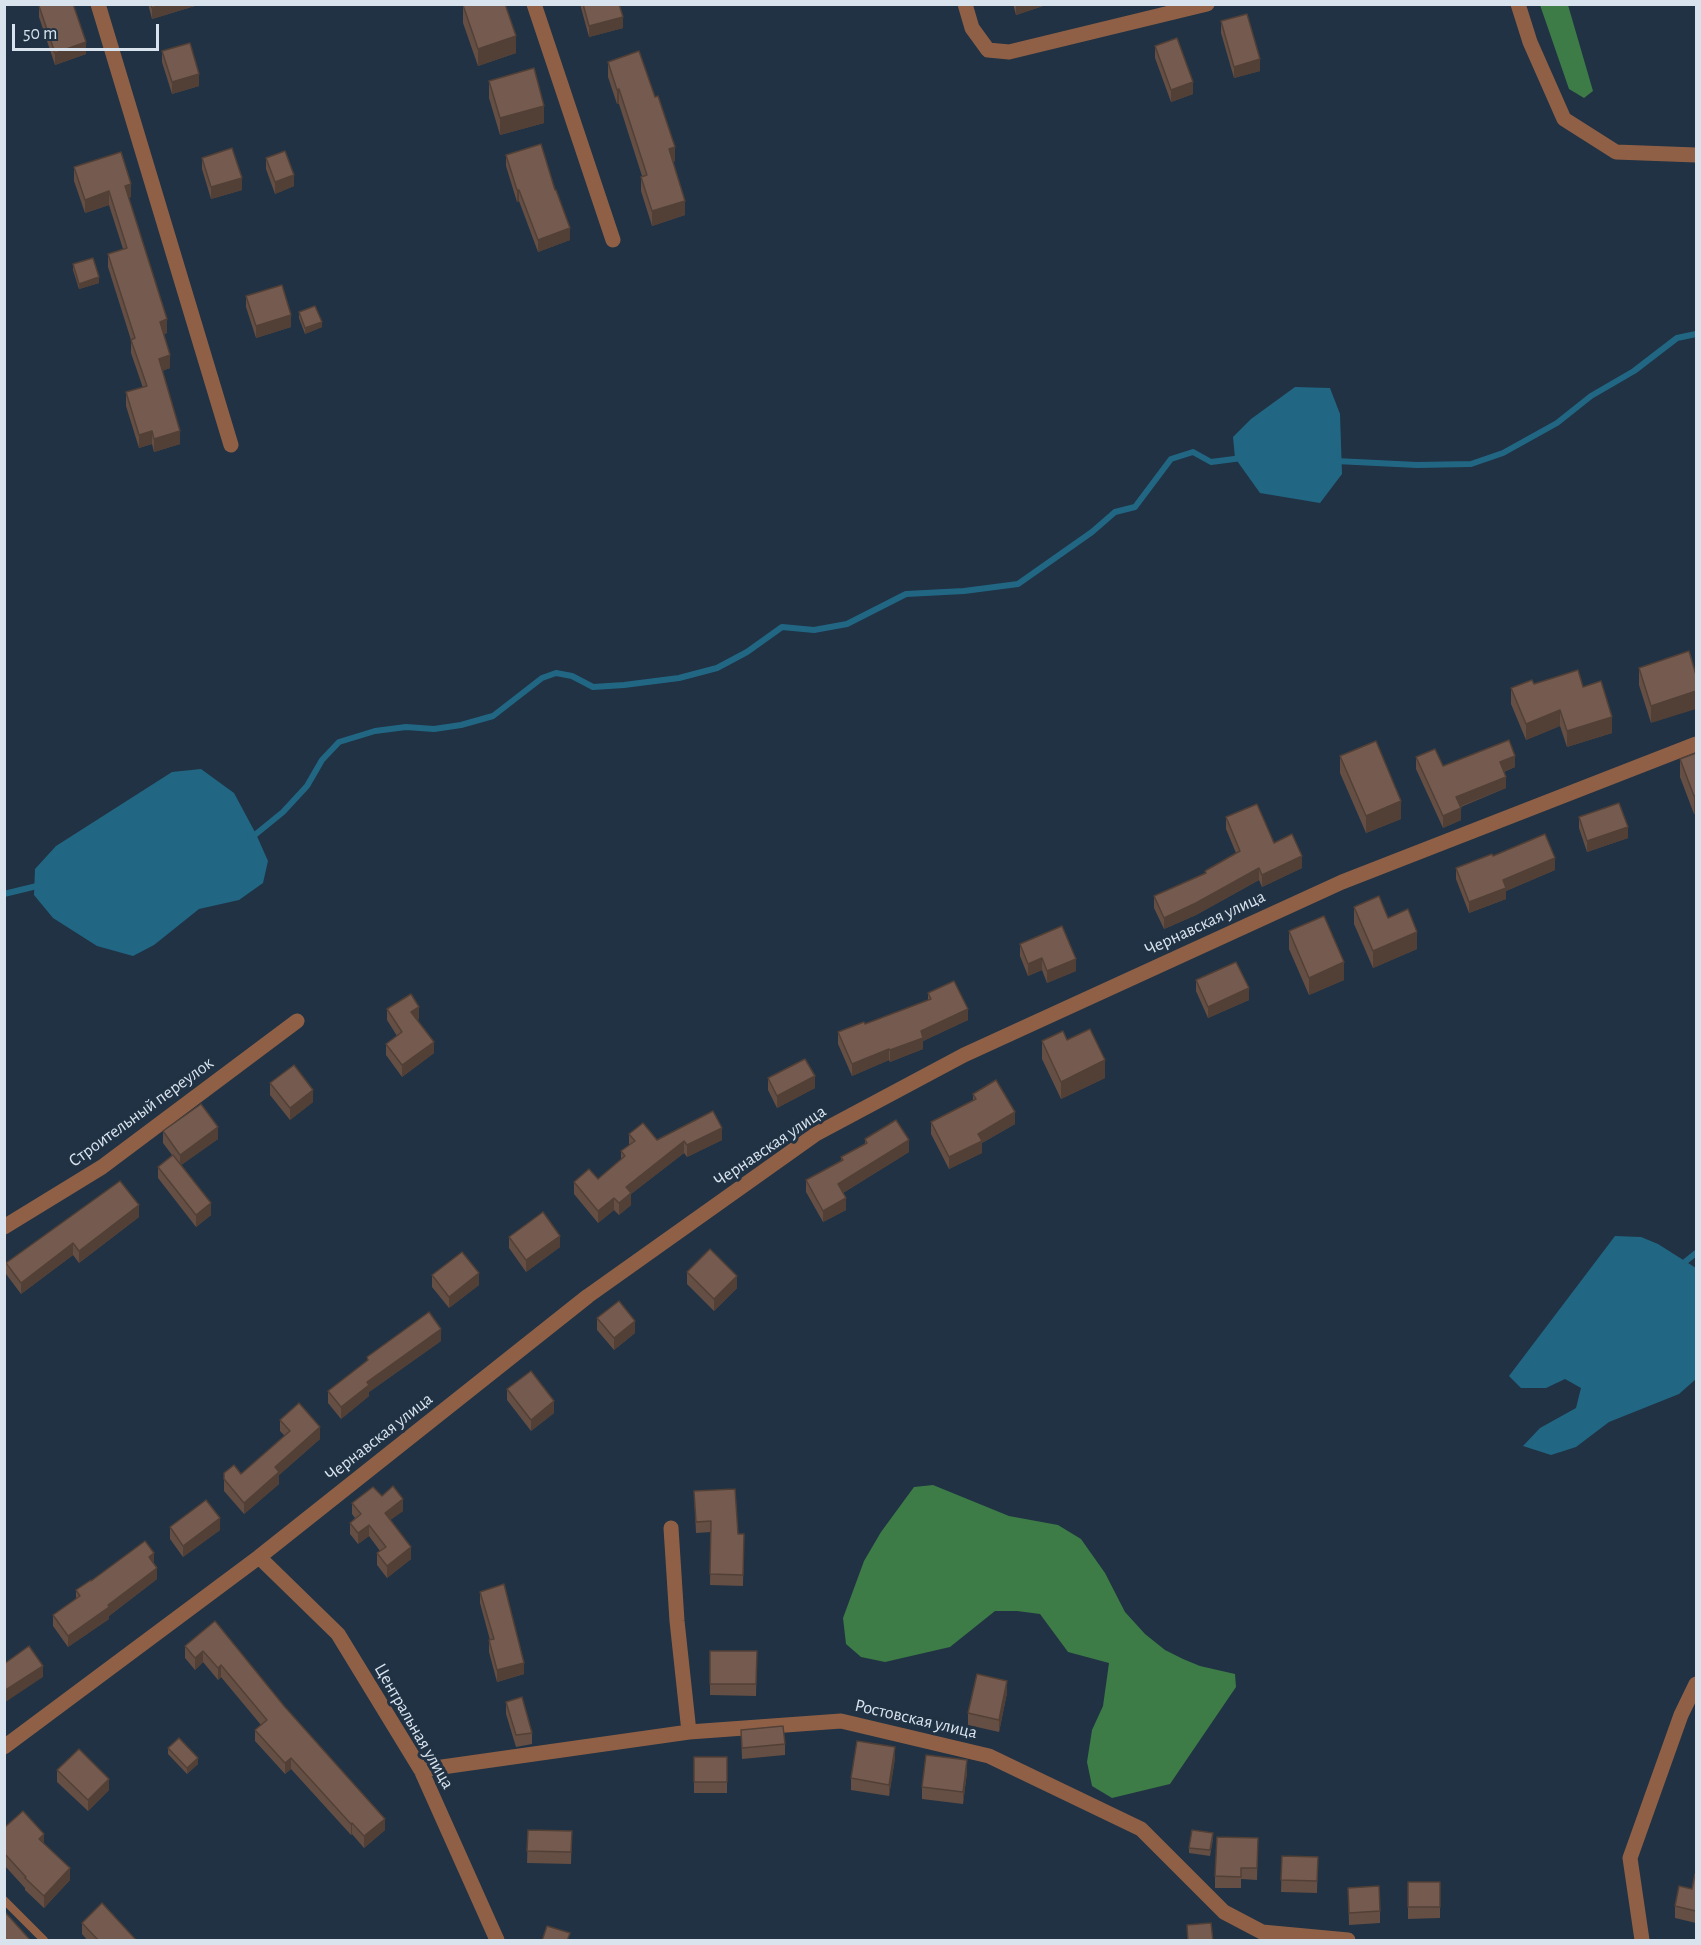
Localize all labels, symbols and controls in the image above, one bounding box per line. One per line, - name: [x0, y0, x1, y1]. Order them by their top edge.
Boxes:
- scale bar: [15, 12, 162, 50]
- text: 50 m: [23, 25, 57, 43]
- street label: Чернавская улица: [1141, 886, 1269, 960]
- street label: Строительный переулок: [64, 1052, 218, 1172]
- street label: Чернавская улица: [710, 1100, 830, 1192]
- street label: Чернавская улица: [321, 1388, 437, 1486]
- street label: Центральная улица: [369, 1659, 459, 1793]
- street label: Ростовская улица: [853, 1694, 979, 1744]

